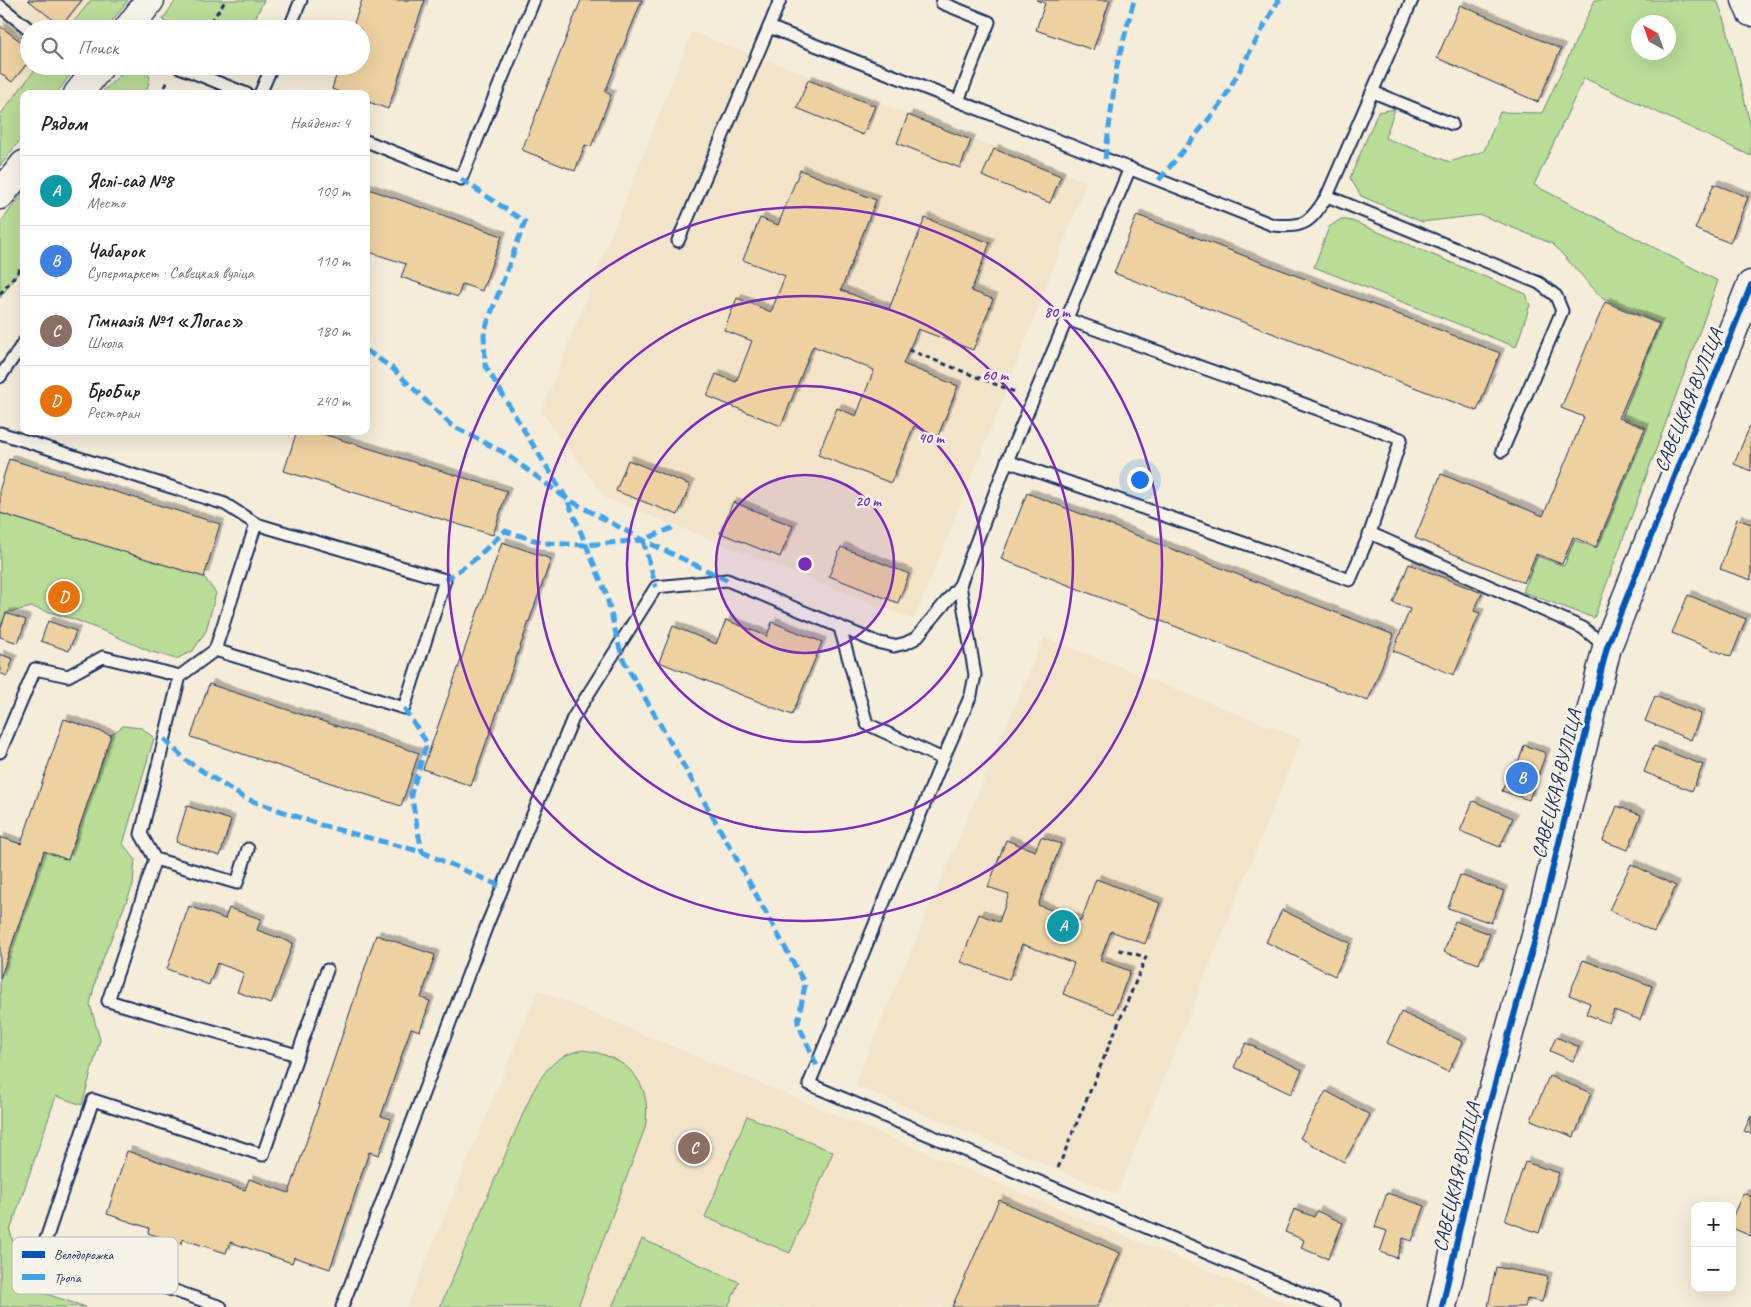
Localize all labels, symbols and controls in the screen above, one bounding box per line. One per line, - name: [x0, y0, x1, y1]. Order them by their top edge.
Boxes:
- north arrow: [1631, 15, 1676, 60]
- search box: [20, 20, 370, 75]
- icon: search: [38, 34, 66, 62]
- text: Поиск: [78, 36, 118, 60]
- text: Рядом: [40, 110, 87, 136]
- text: Найдено: 4: [290, 113, 350, 133]
- text: Яслі-сад №8: [87, 169, 173, 193]
- text: A: [52, 181, 60, 201]
- text: 100 m: [316, 181, 350, 201]
- text: Место: [87, 193, 125, 213]
- text: Чабарок: [87, 239, 145, 263]
- text: B: [52, 251, 60, 271]
- text: 110 m: [316, 251, 350, 271]
- text: Супермаркет · Савецкая вуліца: [87, 263, 254, 283]
- text: 80 m: [1044, 303, 1071, 322]
- text: Гімназія №1 «Логас»: [87, 309, 243, 333]
- text: C: [52, 321, 60, 341]
- text: 180 m: [316, 321, 350, 341]
- street label: САВЕЦКАЯ ВУЛІЦА: [1648, 324, 1729, 475]
- text: Школа: [87, 333, 122, 353]
- text: 60 m: [982, 366, 1009, 385]
- text: БроБир: [87, 379, 140, 403]
- text: D: [51, 391, 61, 411]
- text: 240 m: [316, 391, 350, 411]
- text: Ресторан: [87, 403, 140, 423]
- text: 40 m: [918, 429, 945, 448]
- your location: [1127, 467, 1153, 493]
- text: 20 m: [855, 492, 882, 511]
- centre of rings: [796, 555, 814, 573]
- pin: D: [48, 578, 80, 616]
- street label: САВЕЦКАЯ ВУЛІЦА: [1526, 706, 1587, 861]
- pin: B: [1506, 759, 1538, 797]
- pin: A: [1047, 907, 1079, 945]
- street label: САВЕЦКАЯ ВУЛІЦА: [1427, 1099, 1486, 1254]
- pin: C: [678, 1129, 710, 1167]
- map controls: [1691, 1202, 1736, 1292]
- button: +: [1691, 1202, 1736, 1247]
- legend: [12, 1237, 178, 1294]
- text: Велодорожка: [54, 1246, 115, 1263]
- button: −: [1691, 1247, 1736, 1292]
- text: Тропа: [54, 1269, 82, 1286]

